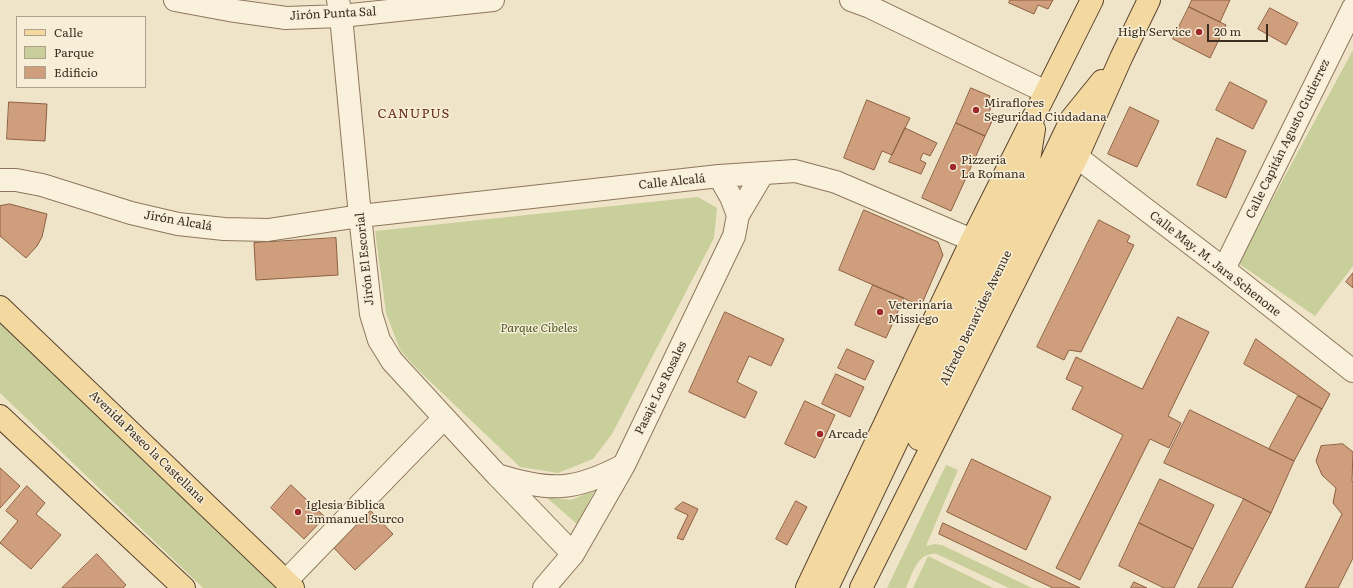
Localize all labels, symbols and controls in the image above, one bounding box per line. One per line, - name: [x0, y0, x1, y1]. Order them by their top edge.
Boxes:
- street label: Jirón Punta Sal: [289, 5, 377, 23]
- legend: [16, 16, 146, 88]
- scale bar: [1209, 16, 1270, 42]
- text: 20 m: [1214, 22, 1241, 40]
- text: Calle: [54, 23, 83, 41]
- place label: High Service: [1118, 25, 1191, 39]
- marker: High Service: [1194, 27, 1204, 37]
- text: Parque: [54, 43, 94, 61]
- street label: Calle Capitán Agusto Gutierrez: [1243, 57, 1333, 221]
- text: Edificio: [54, 63, 98, 81]
- place label: Miraflores Seguridad Ciudadana: [984, 96, 1107, 124]
- marker: Miraflores Seguridad Ciudadana: [971, 105, 981, 115]
- district label: CANUPUS: [378, 106, 450, 122]
- place label: Pizzeria La Romana: [961, 153, 1025, 181]
- marker: Pizzeria La Romana: [948, 162, 958, 172]
- street label: Calle Alcalá: [638, 171, 706, 193]
- street label: Jirón Alcalá: [143, 208, 213, 234]
- street label: Calle May. M. Jara Schenone: [1147, 208, 1283, 320]
- street label: Jirón El Escorial: [353, 212, 377, 306]
- street label: Alfredo Benavides Avenue: [937, 248, 1015, 388]
- place label: Veterinaría Missiego: [888, 298, 953, 326]
- marker: Veterinaría Missiego: [875, 307, 885, 317]
- park label: Parque Cibeles: [500, 321, 578, 335]
- street label: Pasaje Los Rosales: [632, 339, 690, 437]
- street label: Avenida Paseo la Castellana: [86, 388, 208, 506]
- place label: Arcade: [828, 427, 868, 441]
- marker: Arcade: [815, 429, 825, 439]
- place label: Iglesia Biblica Emmanuel Surco: [306, 498, 404, 526]
- marker: Iglesia Biblica Emmanuel Surco: [293, 507, 303, 517]

